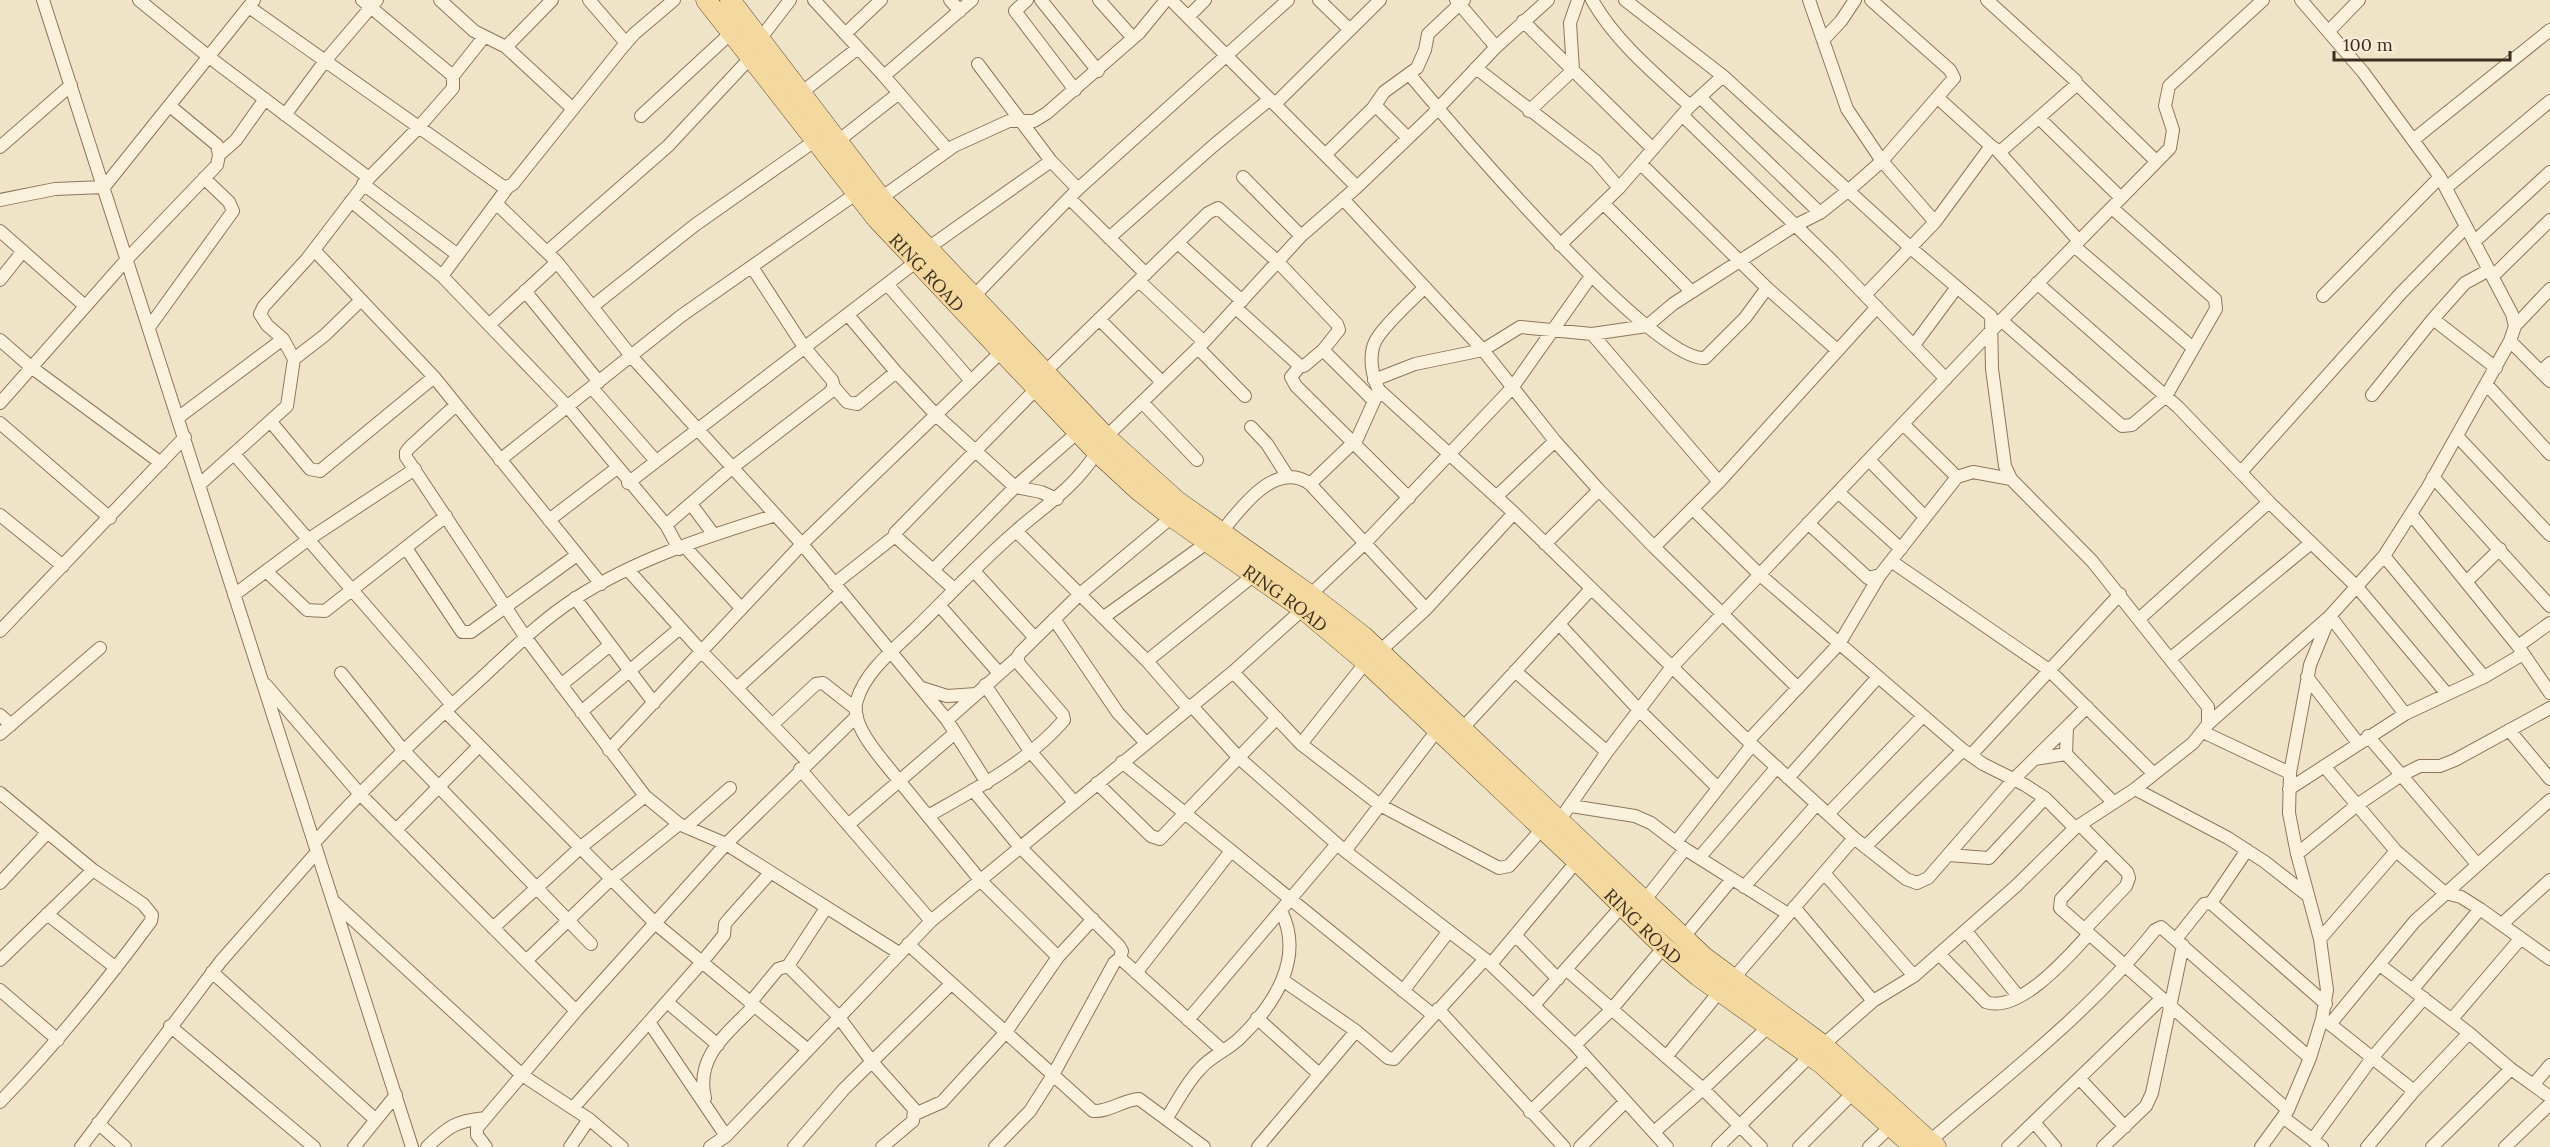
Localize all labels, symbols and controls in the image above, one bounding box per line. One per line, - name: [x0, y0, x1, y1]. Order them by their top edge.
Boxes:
- scale bar: [2334, 24, 2510, 62]
- text: 100 m: [2343, 33, 2393, 56]
- street label: RING ROAD: [885, 228, 970, 316]
- street label: RING ROAD: [1239, 559, 1333, 637]
- street label: RING ROAD: [1600, 883, 1687, 969]

